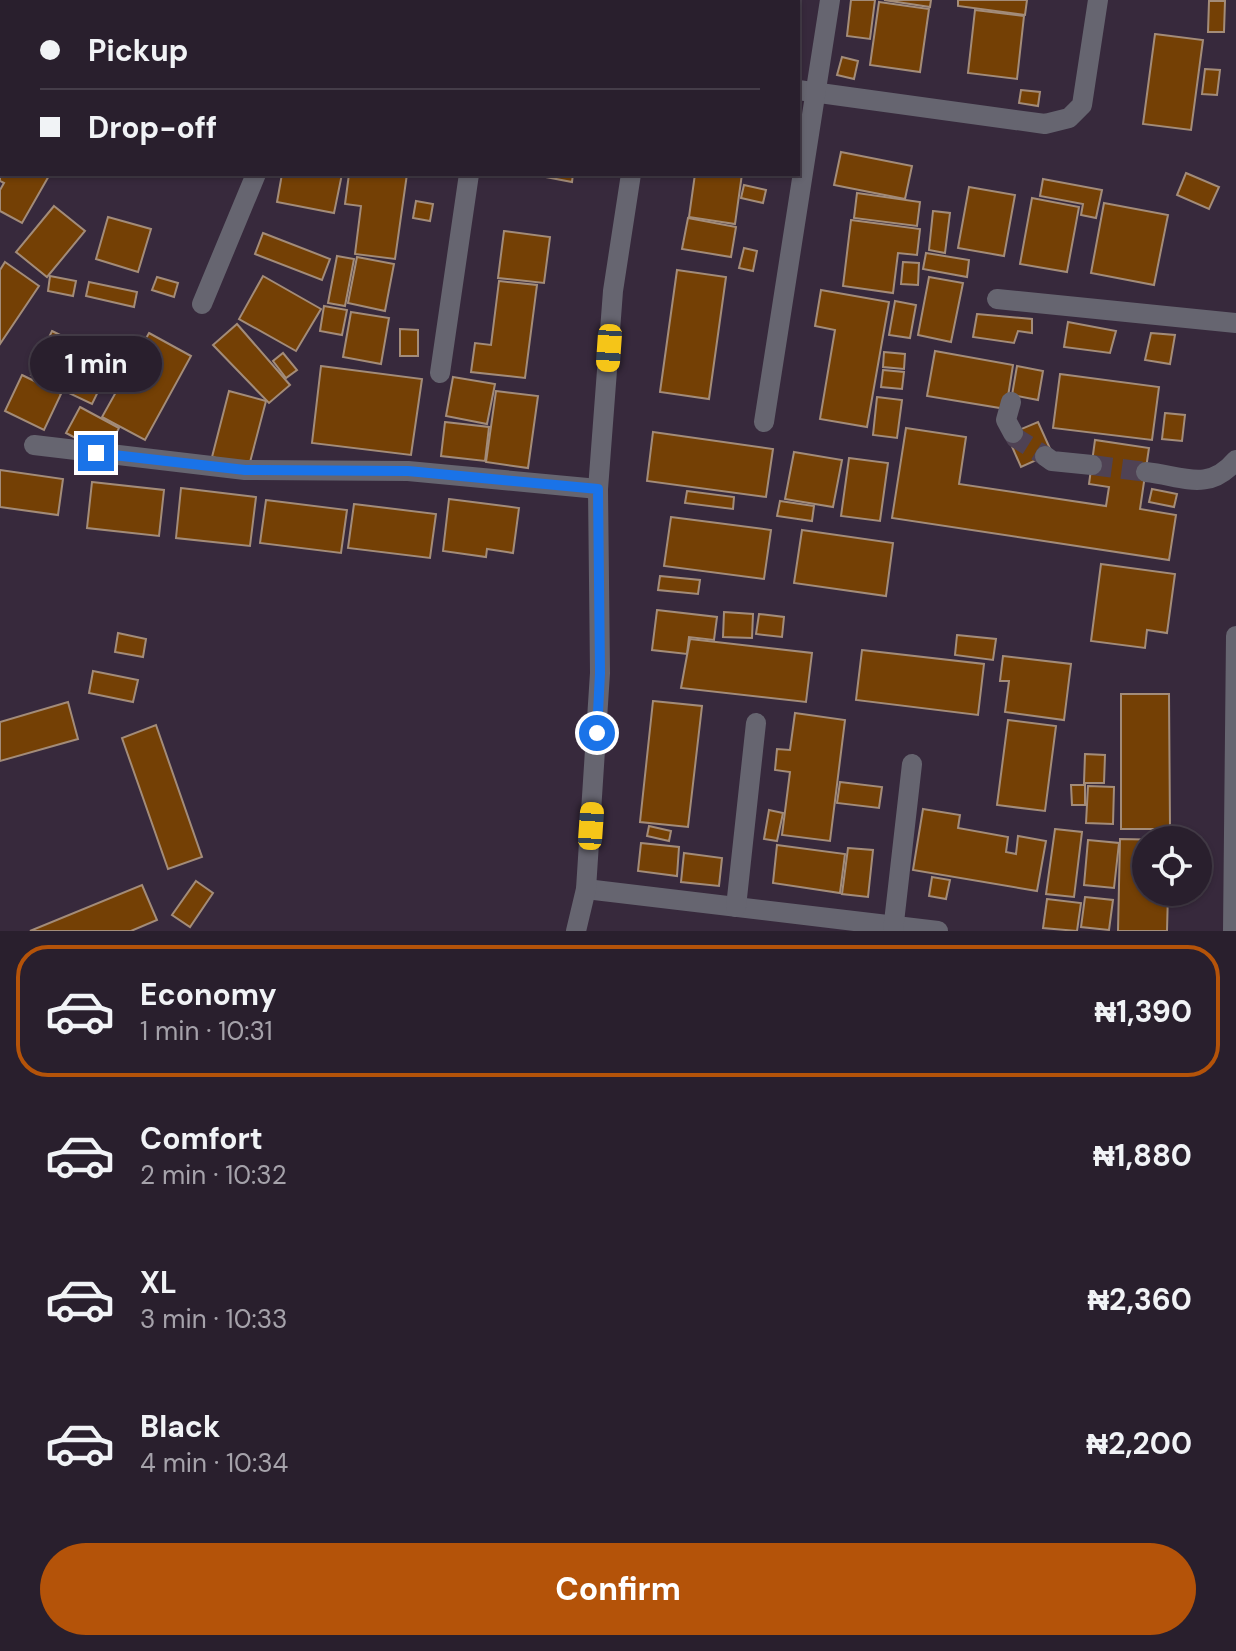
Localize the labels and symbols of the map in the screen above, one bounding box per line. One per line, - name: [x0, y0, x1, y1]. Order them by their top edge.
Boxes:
- car: [595, 323, 623, 373]
- callout: 1 min: [30, 337, 162, 393]
- route end: [78, 435, 114, 471]
- route start: [579, 715, 615, 751]
- car: [577, 801, 605, 851]

